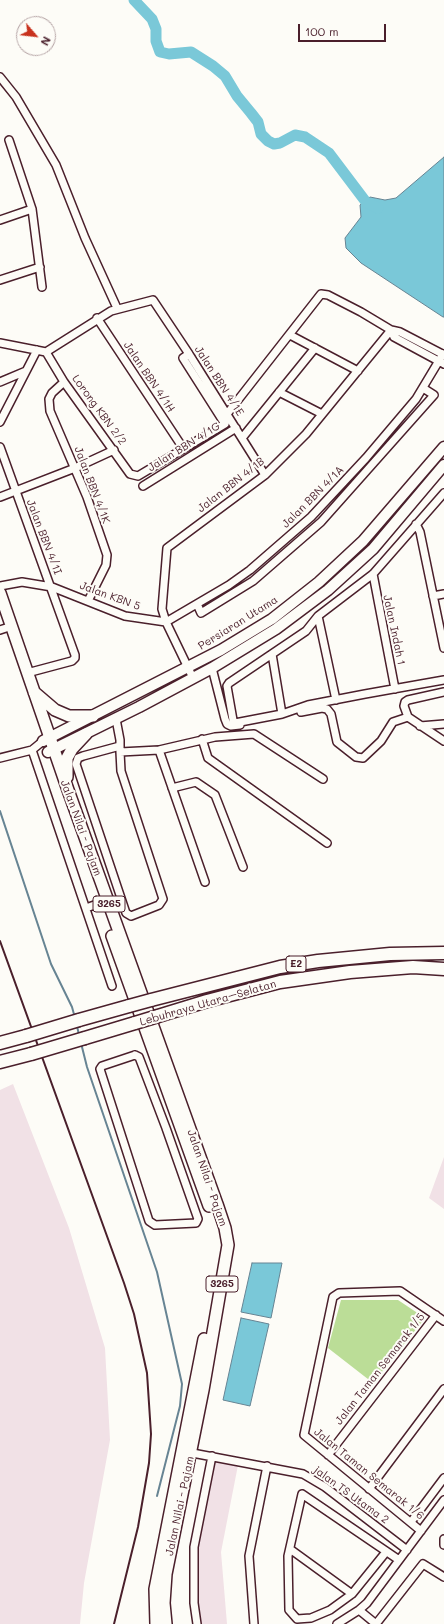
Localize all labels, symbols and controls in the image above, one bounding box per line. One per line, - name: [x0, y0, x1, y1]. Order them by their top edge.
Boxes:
- north arrow: [16, 16, 56, 56]
- scale bar: [300, 16, 388, 42]
- text: 100 m: [305, 23, 339, 39]
- text: N: [38, 34, 55, 49]
- street label: Jalan BBN 4/1H: [120, 339, 178, 415]
- street label: Jalan BBN 4/1E: [191, 343, 247, 419]
- street label: Lorong KBN 2/2: [69, 372, 129, 448]
- street label: Jalan BBN 4/1G: [145, 419, 223, 475]
- street label: Jalan BBN 4/1K: [71, 445, 113, 525]
- street label: Jalan BBN 4/1B: [195, 455, 267, 515]
- street label: Jalan BBN 4/1A: [279, 463, 347, 531]
- street label: Jalan BBN 4/1I: [24, 498, 64, 576]
- street label: Jalan KBN 5: [78, 579, 142, 613]
- street label: Persiaran Utama: [196, 593, 280, 653]
- street label: Jalan Indah 1: [380, 594, 408, 666]
- street label: Jalan Nilai - Pajam: [57, 778, 105, 878]
- road number: 3265: [93, 896, 125, 912]
- road number: E2: [286, 956, 306, 972]
- street label: Lebuhraya Utara–Selatan: [138, 977, 278, 1029]
- street label: Jalan Nilai - Pajam: [184, 1128, 230, 1228]
- road number: 3265: [206, 1276, 238, 1292]
- street label: Jalan Taman Semarak 1/5: [332, 1311, 428, 1427]
- street label: Jalan Taman Semarak 1/6: [311, 1425, 427, 1523]
- street label: Jalan Nilai - Pajam: [163, 1455, 197, 1557]
- street label: jalan TS Utama 2: [311, 1463, 391, 1527]

